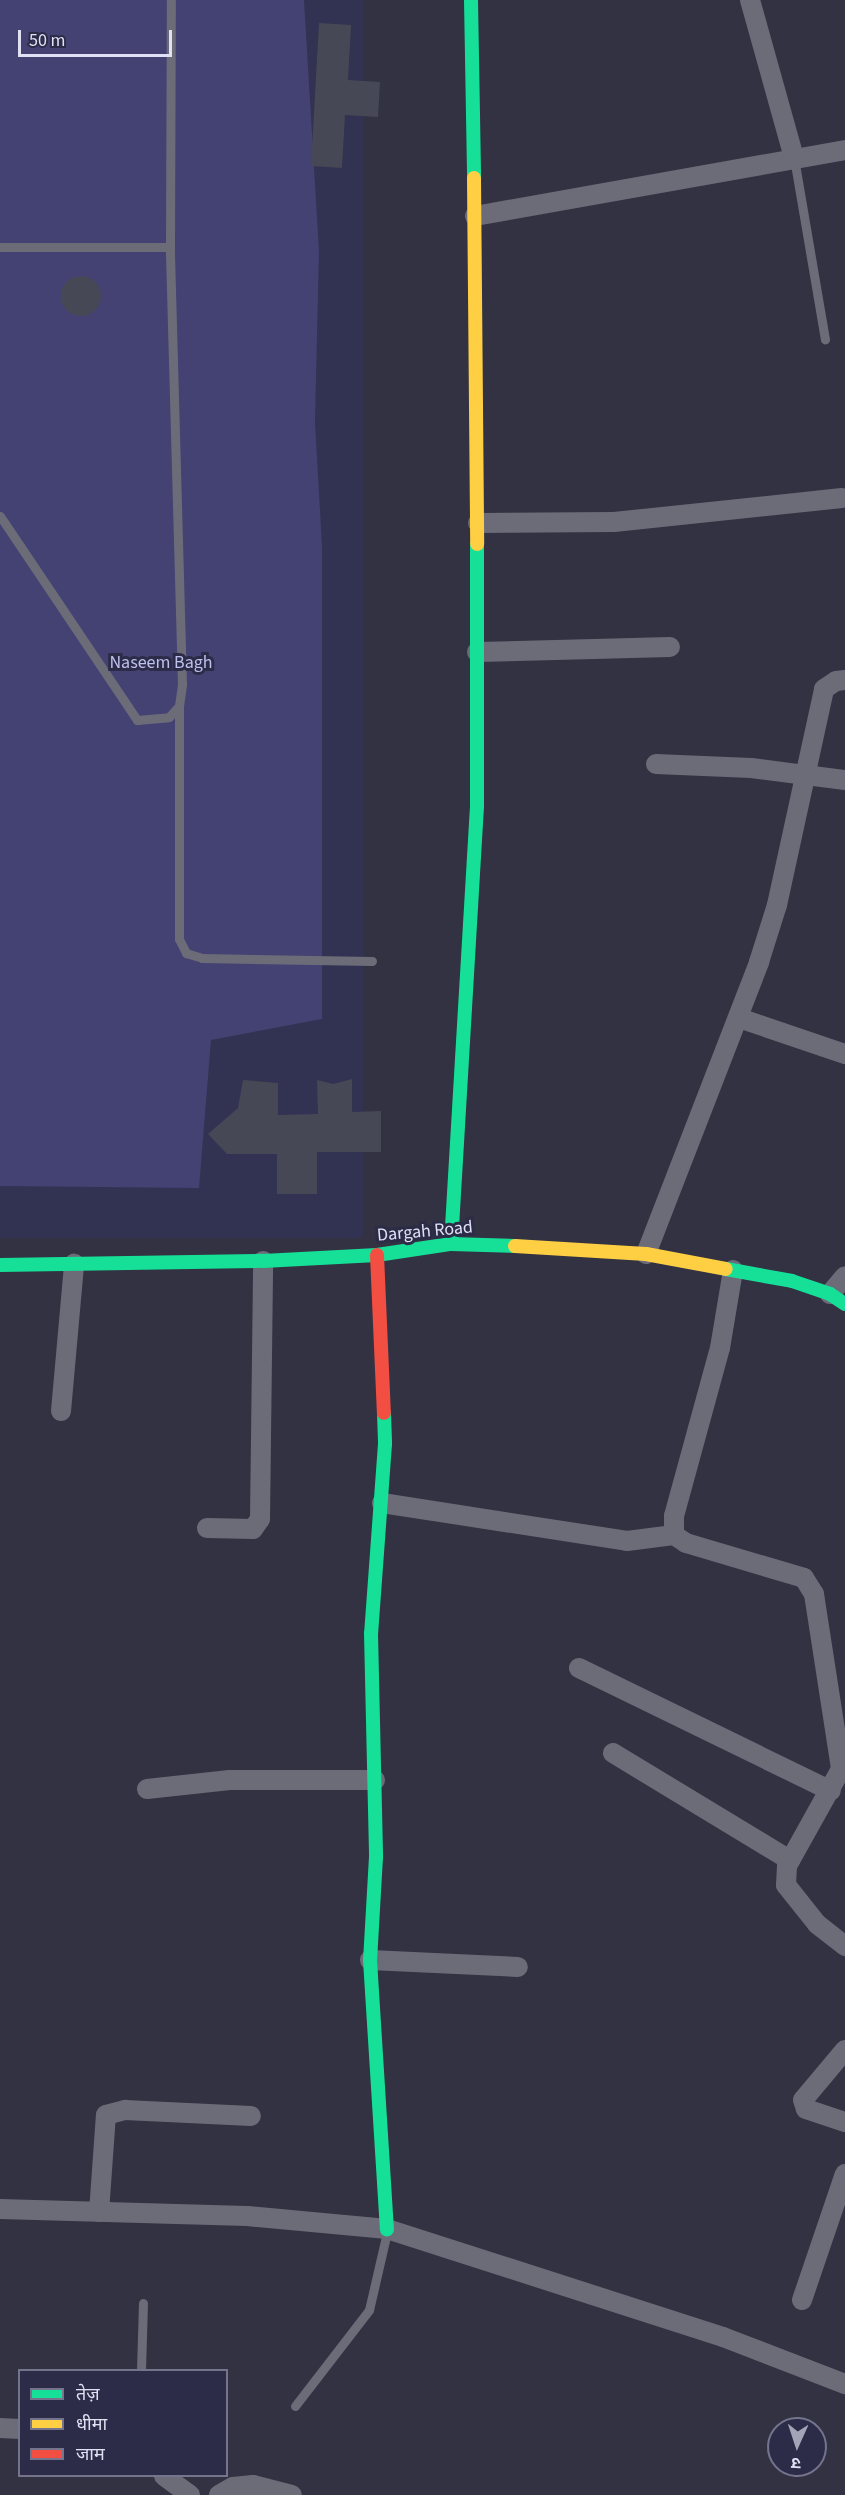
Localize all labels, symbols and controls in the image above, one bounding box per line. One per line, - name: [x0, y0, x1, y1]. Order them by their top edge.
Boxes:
- scale bar: [21, 18, 176, 56]
- text: 50 m: [29, 28, 65, 53]
- park label: Naseem Bagh: [109, 652, 213, 674]
- street label: Dargah Road: [376, 1217, 474, 1247]
- legend: [18, 2369, 228, 2477]
- text: तेज़: [76, 2382, 100, 2407]
- text: धीमा: [76, 2412, 107, 2437]
- north arrow: [767, 2417, 827, 2477]
- text: जाम: [76, 2442, 105, 2467]
- text: उ: [791, 2452, 801, 2474]

